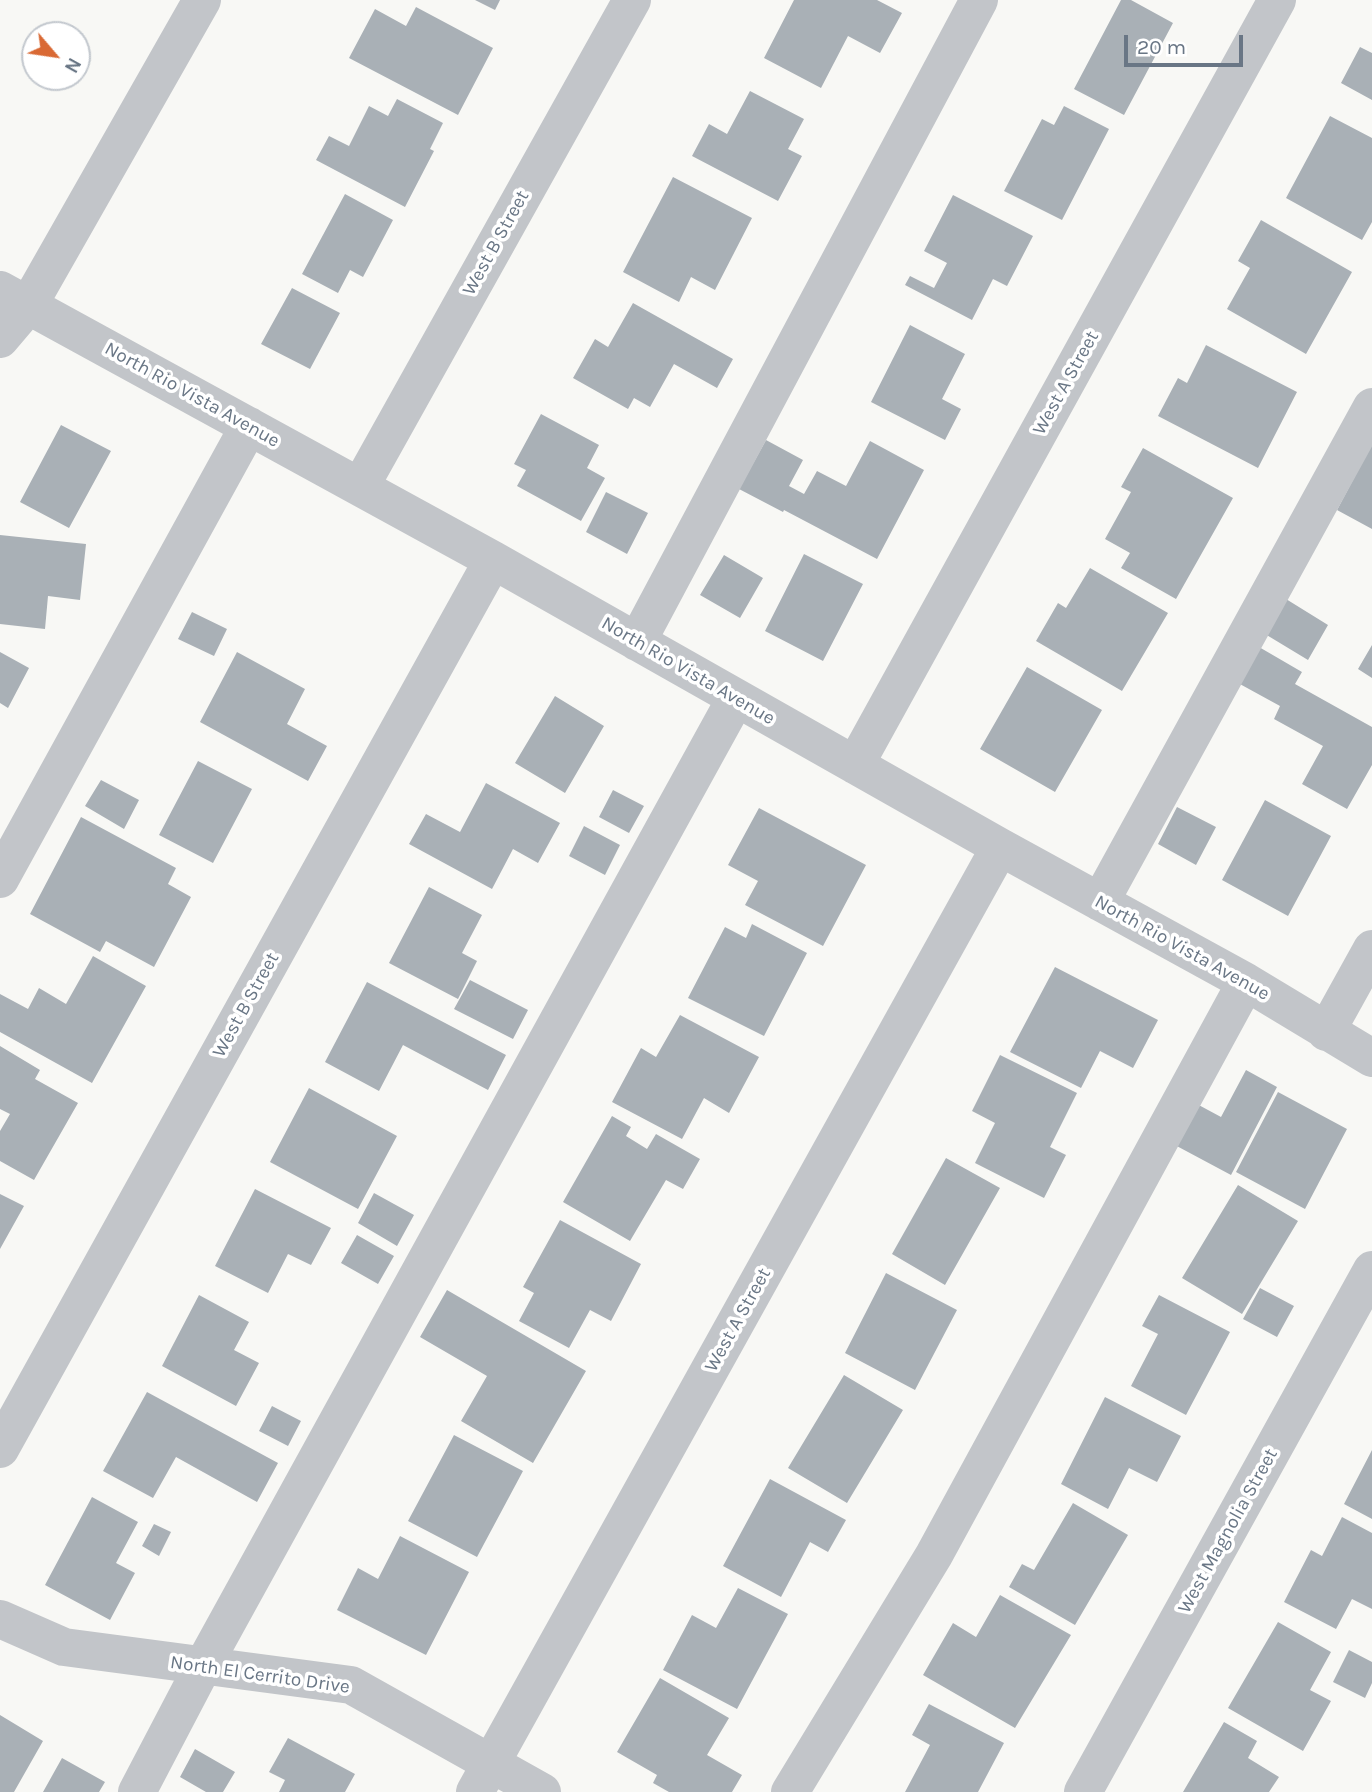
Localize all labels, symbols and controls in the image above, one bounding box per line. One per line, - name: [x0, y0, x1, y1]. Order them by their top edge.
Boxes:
- north arrow: [21, 21, 91, 91]
- scale bar: [1127, 21, 1246, 65]
- text: 20 m: [1137, 35, 1186, 59]
- text: N: [60, 54, 86, 77]
- street label: West B Street: [458, 187, 534, 299]
- street label: West A Street: [1028, 327, 1104, 439]
- street label: North Rio Vista Avenue: [101, 337, 283, 453]
- street label: North Rio Vista Avenue: [597, 612, 779, 730]
- street label: North Rio Vista Avenue: [1091, 890, 1273, 1006]
- street label: West B Street: [208, 949, 284, 1061]
- street label: West A Street: [700, 1264, 776, 1376]
- street label: West Magnolia Street: [1173, 1445, 1283, 1617]
- street label: North El Cerrito Drive: [169, 1651, 351, 1699]

